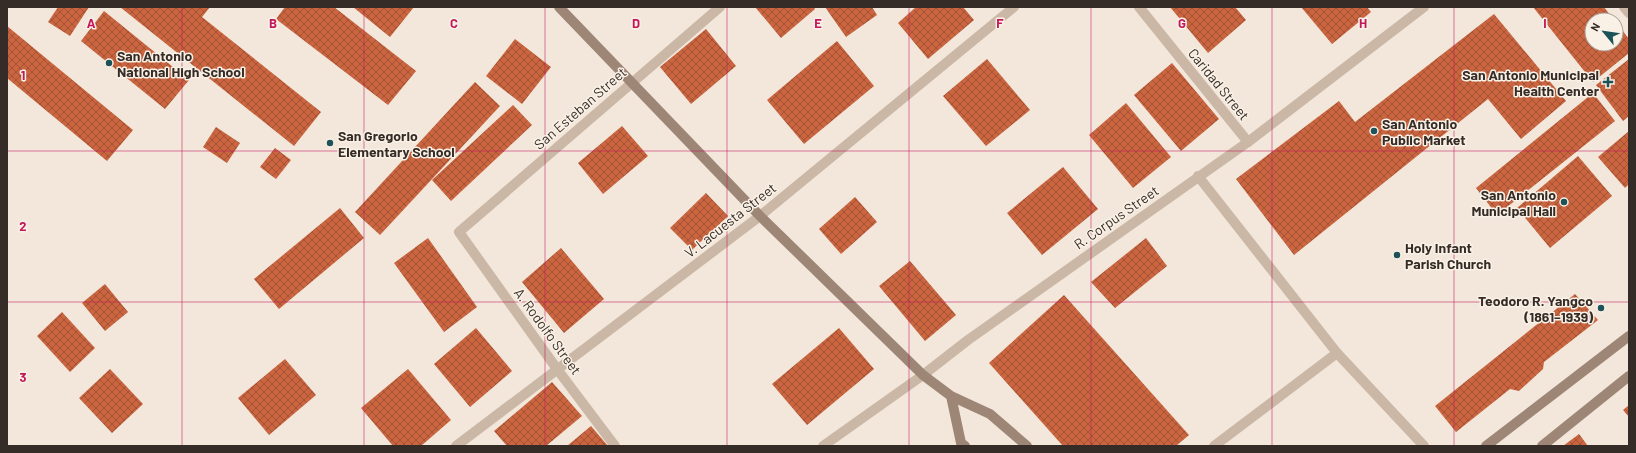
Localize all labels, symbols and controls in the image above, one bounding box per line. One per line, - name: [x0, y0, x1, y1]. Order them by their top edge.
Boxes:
- north arrow: [1584, 12, 1624, 52]
- text: A: [87, 15, 96, 31]
- text: B: [269, 15, 277, 31]
- text: C: [450, 15, 458, 31]
- text: D: [632, 15, 640, 31]
- text: E: [814, 15, 822, 31]
- text: F: [996, 15, 1004, 31]
- text: G: [1178, 15, 1186, 31]
- text: H: [1359, 15, 1367, 31]
- text: I: [1543, 15, 1547, 31]
- text: N: [1587, 21, 1602, 33]
- street label: Caridad Street: [1185, 45, 1253, 123]
- place label: San Antonio National High School: [117, 47, 245, 80]
- marker: San Antonio National High School: [104, 58, 114, 68]
- street label: San Esteban Street: [530, 63, 630, 153]
- place label: San Antonio Municipal Health Center: [1462, 66, 1600, 99]
- text: 1: [21, 67, 25, 83]
- marker: San Antonio Municipal Health Center: [1602, 76, 1614, 88]
- place label: San Antonio Public Market: [1382, 115, 1466, 148]
- marker: San Antonio Public Market: [1369, 126, 1379, 136]
- place label: San Gregorio Elementary School: [338, 127, 455, 160]
- marker: San Gregorio Elementary School: [325, 138, 335, 148]
- street label: V. Lacuesta Street: [681, 179, 779, 261]
- street label: R. Corpus Street: [1070, 182, 1162, 252]
- place label: San Antonio Municipal Hall: [1471, 186, 1556, 219]
- marker: San Antonio Municipal Hall: [1559, 197, 1569, 207]
- text: 2: [19, 218, 27, 234]
- place label: Holy Infant Parish Church: [1405, 239, 1491, 272]
- marker: Holy Infant Parish Church: [1392, 250, 1402, 260]
- street label: A. Rodolfo Street: [511, 284, 585, 378]
- place label: Teodoro R. Yangco (1861–1939): [1478, 292, 1593, 325]
- marker: Teodoro R. Yangco (1861–1939): [1596, 303, 1606, 313]
- text: 3: [19, 369, 27, 385]

